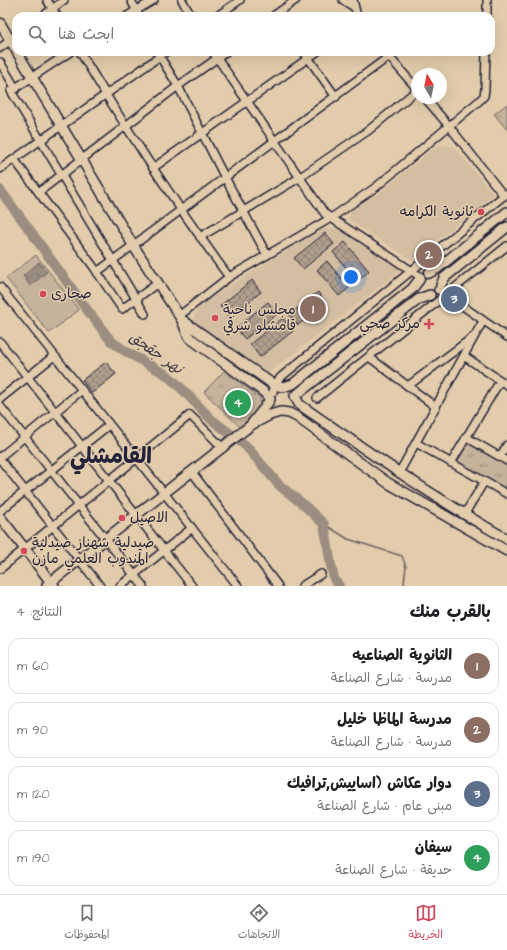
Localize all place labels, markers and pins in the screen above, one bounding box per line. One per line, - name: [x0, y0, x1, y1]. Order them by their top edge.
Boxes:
- place label: ثانوية الكرامه: [400, 202, 474, 222]
- marker: ثانوية الكرامه: [476, 207, 486, 217]
- pin: 2: [416, 240, 442, 270]
- place label: صحارى: [51, 284, 92, 304]
- pin: 3: [441, 284, 467, 314]
- marker: صحارى: [38, 289, 48, 299]
- pin: 1: [300, 294, 326, 324]
- place label: مجلس ناحية قامشلو شرقي: [223, 300, 296, 336]
- marker: مجلس ناحية قامشلو شرقي: [210, 313, 220, 323]
- place label: مركز صحي: [360, 314, 420, 336]
- marker: مركز صحي: [423, 318, 435, 330]
- pin: 4: [225, 388, 251, 418]
- place label: الاصيل: [130, 508, 168, 528]
- marker: الاصيل: [117, 513, 127, 523]
- place label: صيدلية شهناز صيدلية المندوب العلمي مازن: [32, 533, 154, 571]
- marker: صيدلية شهناز صيدلية المندوب العلمي مازن: [19, 546, 29, 556]

